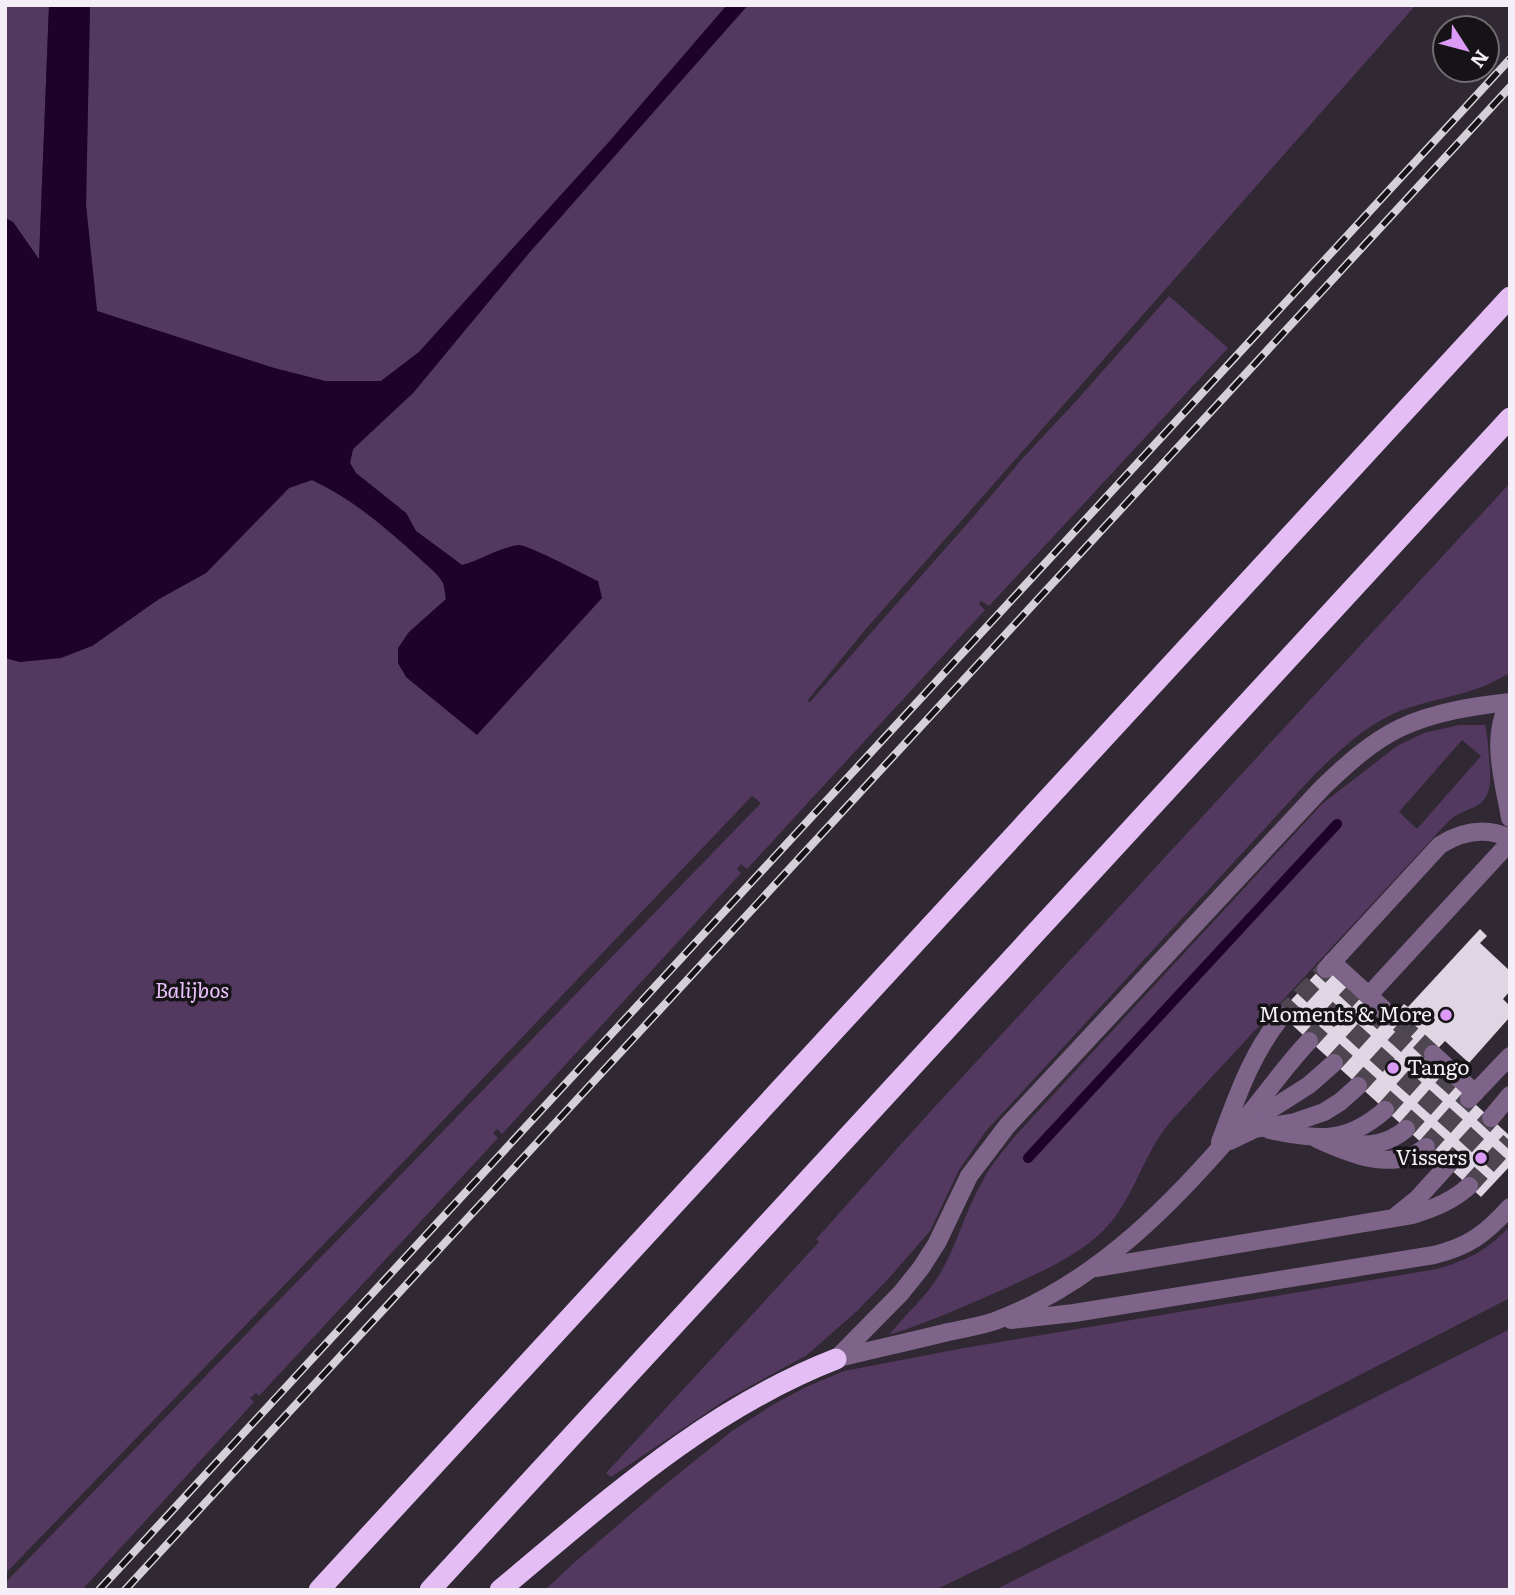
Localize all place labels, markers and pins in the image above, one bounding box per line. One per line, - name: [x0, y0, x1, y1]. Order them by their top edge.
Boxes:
- place label: Moments & More: [1259, 997, 1432, 1028]
- marker: Moments & More: [1438, 1007, 1454, 1023]
- place label: Tango: [1407, 1050, 1470, 1081]
- marker: Tango: [1385, 1060, 1401, 1076]
- place label: Vissers: [1396, 1140, 1467, 1171]
- marker: Vissers: [1473, 1150, 1489, 1166]

